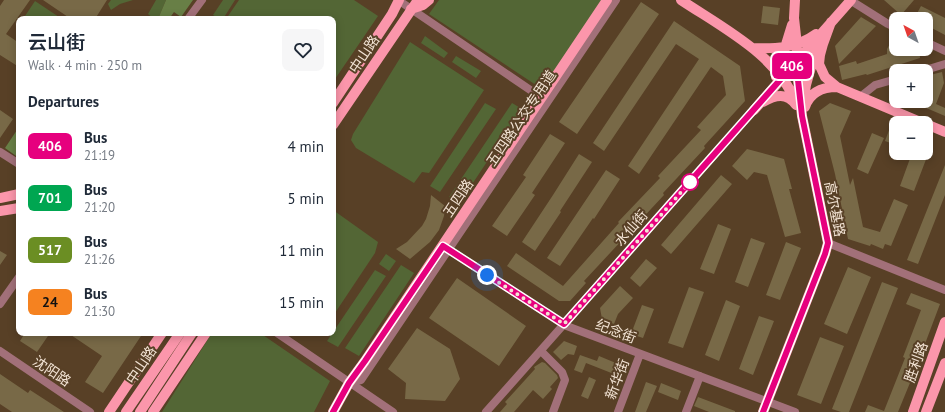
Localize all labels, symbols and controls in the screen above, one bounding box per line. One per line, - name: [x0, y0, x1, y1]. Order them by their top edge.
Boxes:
- north arrow: [889, 12, 933, 56]
- map controls: [889, 12, 933, 160]
- button: heart: [282, 29, 324, 71]
- text: 云山街: [28, 30, 85, 54]
- street label: 中山路: [345, 32, 383, 76]
- line badge: 406: [769, 53, 815, 79]
- text: Walk · 4 min · 250 m: [28, 57, 142, 74]
- text: 406: [780, 57, 804, 75]
- button: +: [889, 64, 933, 108]
- street label: 五四路公交专用道: [482, 67, 560, 169]
- text: Departures: [28, 92, 99, 111]
- button: −: [889, 116, 933, 160]
- text: Bus: [84, 128, 107, 147]
- text: 406: [38, 137, 62, 155]
- text: 4 min: [287, 137, 324, 156]
- text: 21:19: [84, 147, 115, 164]
- unlabelled marker: [681, 173, 699, 191]
- street label: 五四路: [439, 176, 477, 220]
- text: Bus: [84, 180, 107, 199]
- street label: 高尔基路: [821, 180, 849, 238]
- text: 701: [38, 189, 62, 207]
- text: 5 min: [287, 189, 324, 208]
- text: 21:20: [84, 199, 115, 216]
- street label: 水仙街: [610, 206, 652, 250]
- text: Bus: [84, 232, 107, 251]
- text: 517: [38, 241, 62, 259]
- text: 11 min: [279, 241, 324, 260]
- text: 21:26: [84, 251, 115, 268]
- your location: [477, 265, 497, 285]
- text: Bus: [84, 284, 107, 303]
- text: 24: [42, 293, 58, 311]
- text: 15 min: [279, 293, 324, 312]
- text: 21:30: [84, 303, 115, 320]
- street label: 纪念街: [593, 315, 639, 347]
- street label: 胜利路: [900, 339, 932, 385]
- street label: 中山路: [122, 343, 160, 387]
- street label: 沈阳路: [30, 352, 74, 390]
- street label: 新华街: [601, 356, 633, 402]

